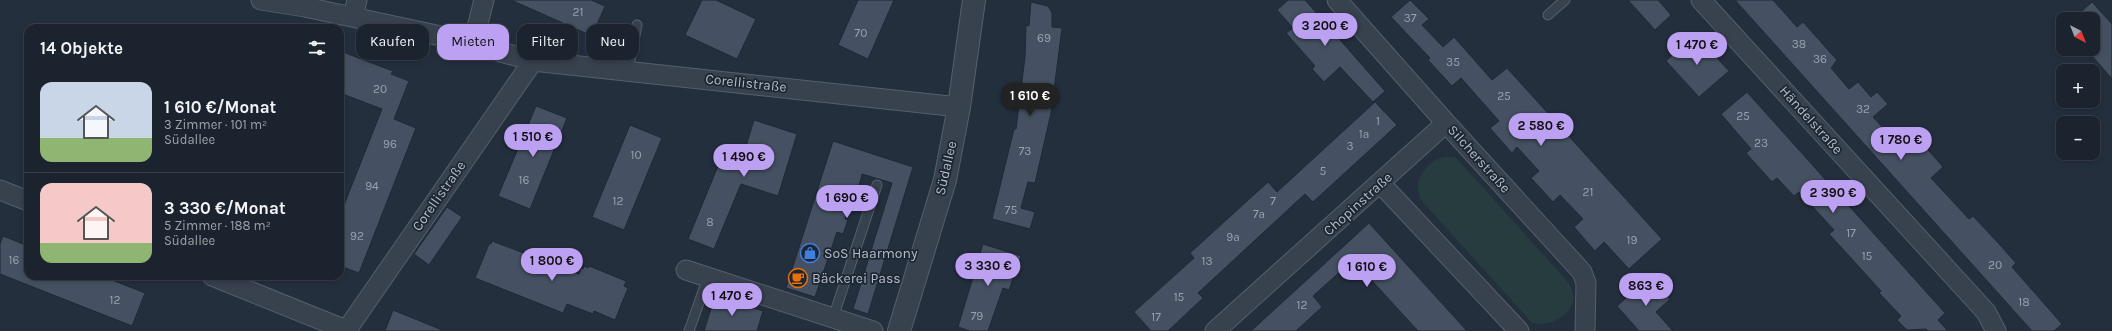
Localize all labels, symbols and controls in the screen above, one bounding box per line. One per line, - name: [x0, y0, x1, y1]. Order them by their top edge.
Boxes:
- house number: 21: [573, 5, 583, 19]
- house number: 37: [1404, 11, 1417, 25]
- north arrow: [2056, 12, 2100, 56]
- map controls: [2056, 12, 2100, 160]
- pin: 3 200 €: [1288, 13, 1362, 47]
- text: 3 200 €: [1301, 18, 1349, 33]
- chip: Kaufen: [356, 24, 429, 60]
- chip: Mieten: [437, 24, 509, 60]
- chip: Filter: [517, 24, 578, 60]
- chip: Neu: [586, 24, 639, 60]
- house number: 70: [855, 26, 867, 40]
- house number: 69: [1037, 31, 1051, 45]
- pin: 1 470 €: [1660, 32, 1734, 66]
- icon: filters: [306, 37, 328, 59]
- text: 1 470 €: [1676, 37, 1718, 52]
- house number: 38: [1792, 37, 1806, 51]
- text: 14 Objekte: [40, 38, 123, 58]
- house number: 36: [1813, 52, 1827, 66]
- house number: 35: [1446, 55, 1460, 69]
- button: +: [2056, 64, 2100, 108]
- street label: Corellistraße: [704, 70, 788, 96]
- house number: 20: [373, 82, 387, 96]
- street label: Händelstraße: [1776, 82, 1846, 158]
- pin: 1 610 €: [993, 83, 1067, 117]
- text: 1 610 €: [1010, 88, 1050, 103]
- house number: 25: [1497, 89, 1511, 103]
- text: 1 610 €/Monat: [164, 97, 276, 117]
- icon: home: [72, 98, 120, 146]
- house number: 32: [1856, 102, 1870, 116]
- house number: 25: [1736, 109, 1750, 123]
- pin: 2 580 €: [1504, 113, 1578, 147]
- house number: 1: [1376, 114, 1380, 128]
- button: −: [2056, 116, 2100, 160]
- text: 3 Zimmer · 101 m²: [164, 117, 267, 132]
- text: 2 580 €: [1518, 118, 1564, 133]
- street label: Silcherstraße: [1444, 121, 1514, 197]
- pin: 1 510 €: [496, 124, 570, 158]
- house number: 1a: [1359, 127, 1369, 141]
- pin: 1 780 €: [1864, 127, 1938, 161]
- text: 1 510 €: [513, 129, 553, 144]
- text: Südallee: [164, 132, 215, 147]
- text: 1 780 €: [1880, 132, 1922, 147]
- house number: 23: [1754, 136, 1768, 150]
- house number: 96: [383, 137, 397, 151]
- street label: Südallee: [932, 139, 960, 197]
- house number: 3: [1346, 139, 1354, 153]
- pin: 1 490 €: [707, 144, 781, 178]
- house number: 73: [1019, 144, 1031, 158]
- house number: 10: [630, 148, 642, 162]
- text: 1 490 €: [722, 149, 766, 164]
- street label: Corellistraße: [409, 158, 469, 234]
- house number: 5: [1320, 164, 1327, 178]
- street label: Chopinstraße: [1320, 169, 1396, 239]
- house number: 16: [519, 173, 530, 187]
- house number: 94: [365, 179, 379, 193]
- pin: 2 390 €: [1796, 180, 1870, 214]
- pin: 1 690 €: [810, 185, 884, 219]
- house number: 21: [1583, 185, 1593, 199]
- text: 2 390 €: [1810, 185, 1856, 200]
- text: 1 690 €: [825, 190, 869, 205]
- house number: 12: [613, 194, 624, 208]
- house number: 7: [1270, 194, 1276, 208]
- text: 3 330 €/Monat: [164, 198, 286, 218]
- icon: home: [72, 199, 120, 247]
- house number: 75: [1005, 203, 1017, 217]
- house number: 7a: [1253, 207, 1265, 221]
- house number: 8: [706, 215, 714, 229]
- text: 5 Zimmer · 188 m²: [164, 218, 271, 233]
- house number: 17: [1846, 226, 1856, 240]
- house number: 92: [350, 229, 364, 243]
- house number: 9a: [1226, 230, 1240, 244]
- text: Südallee: [164, 233, 215, 248]
- house number: 19: [1627, 233, 1637, 247]
- shop icon: SoS Haarmony: [799, 242, 821, 264]
- place label: SoS Haarmony: [824, 245, 918, 262]
- pin: 1 800 €: [515, 248, 589, 282]
- house number: 15: [1862, 249, 1873, 263]
- house number: 16: [9, 253, 20, 267]
- text: 1 800 €: [530, 253, 574, 268]
- pin: 3 330 €: [951, 253, 1025, 287]
- house number: 13: [1201, 254, 1213, 268]
- pin: 1 610 €: [1330, 254, 1404, 288]
- text: 3 330 €: [964, 258, 1012, 273]
- house number: 20: [1988, 258, 2002, 272]
- text: 1 610 €: [1347, 259, 1387, 274]
- cafe icon: Bäckerei Pass: [787, 267, 809, 289]
- place label: Bäckerei Pass: [812, 270, 901, 287]
- pin: 863 €: [1618, 273, 1674, 307]
- text: 863 €: [1628, 278, 1664, 293]
- pin: 1 470 €: [695, 283, 769, 317]
- text: 1 470 €: [711, 288, 753, 303]
- house number: 15: [1174, 290, 1185, 304]
- house number: 12: [110, 293, 121, 307]
- house number: 18: [2018, 295, 2030, 309]
- house number: 12: [1297, 298, 1308, 312]
- house number: 79: [971, 309, 983, 323]
- house number: 17: [1151, 310, 1161, 324]

